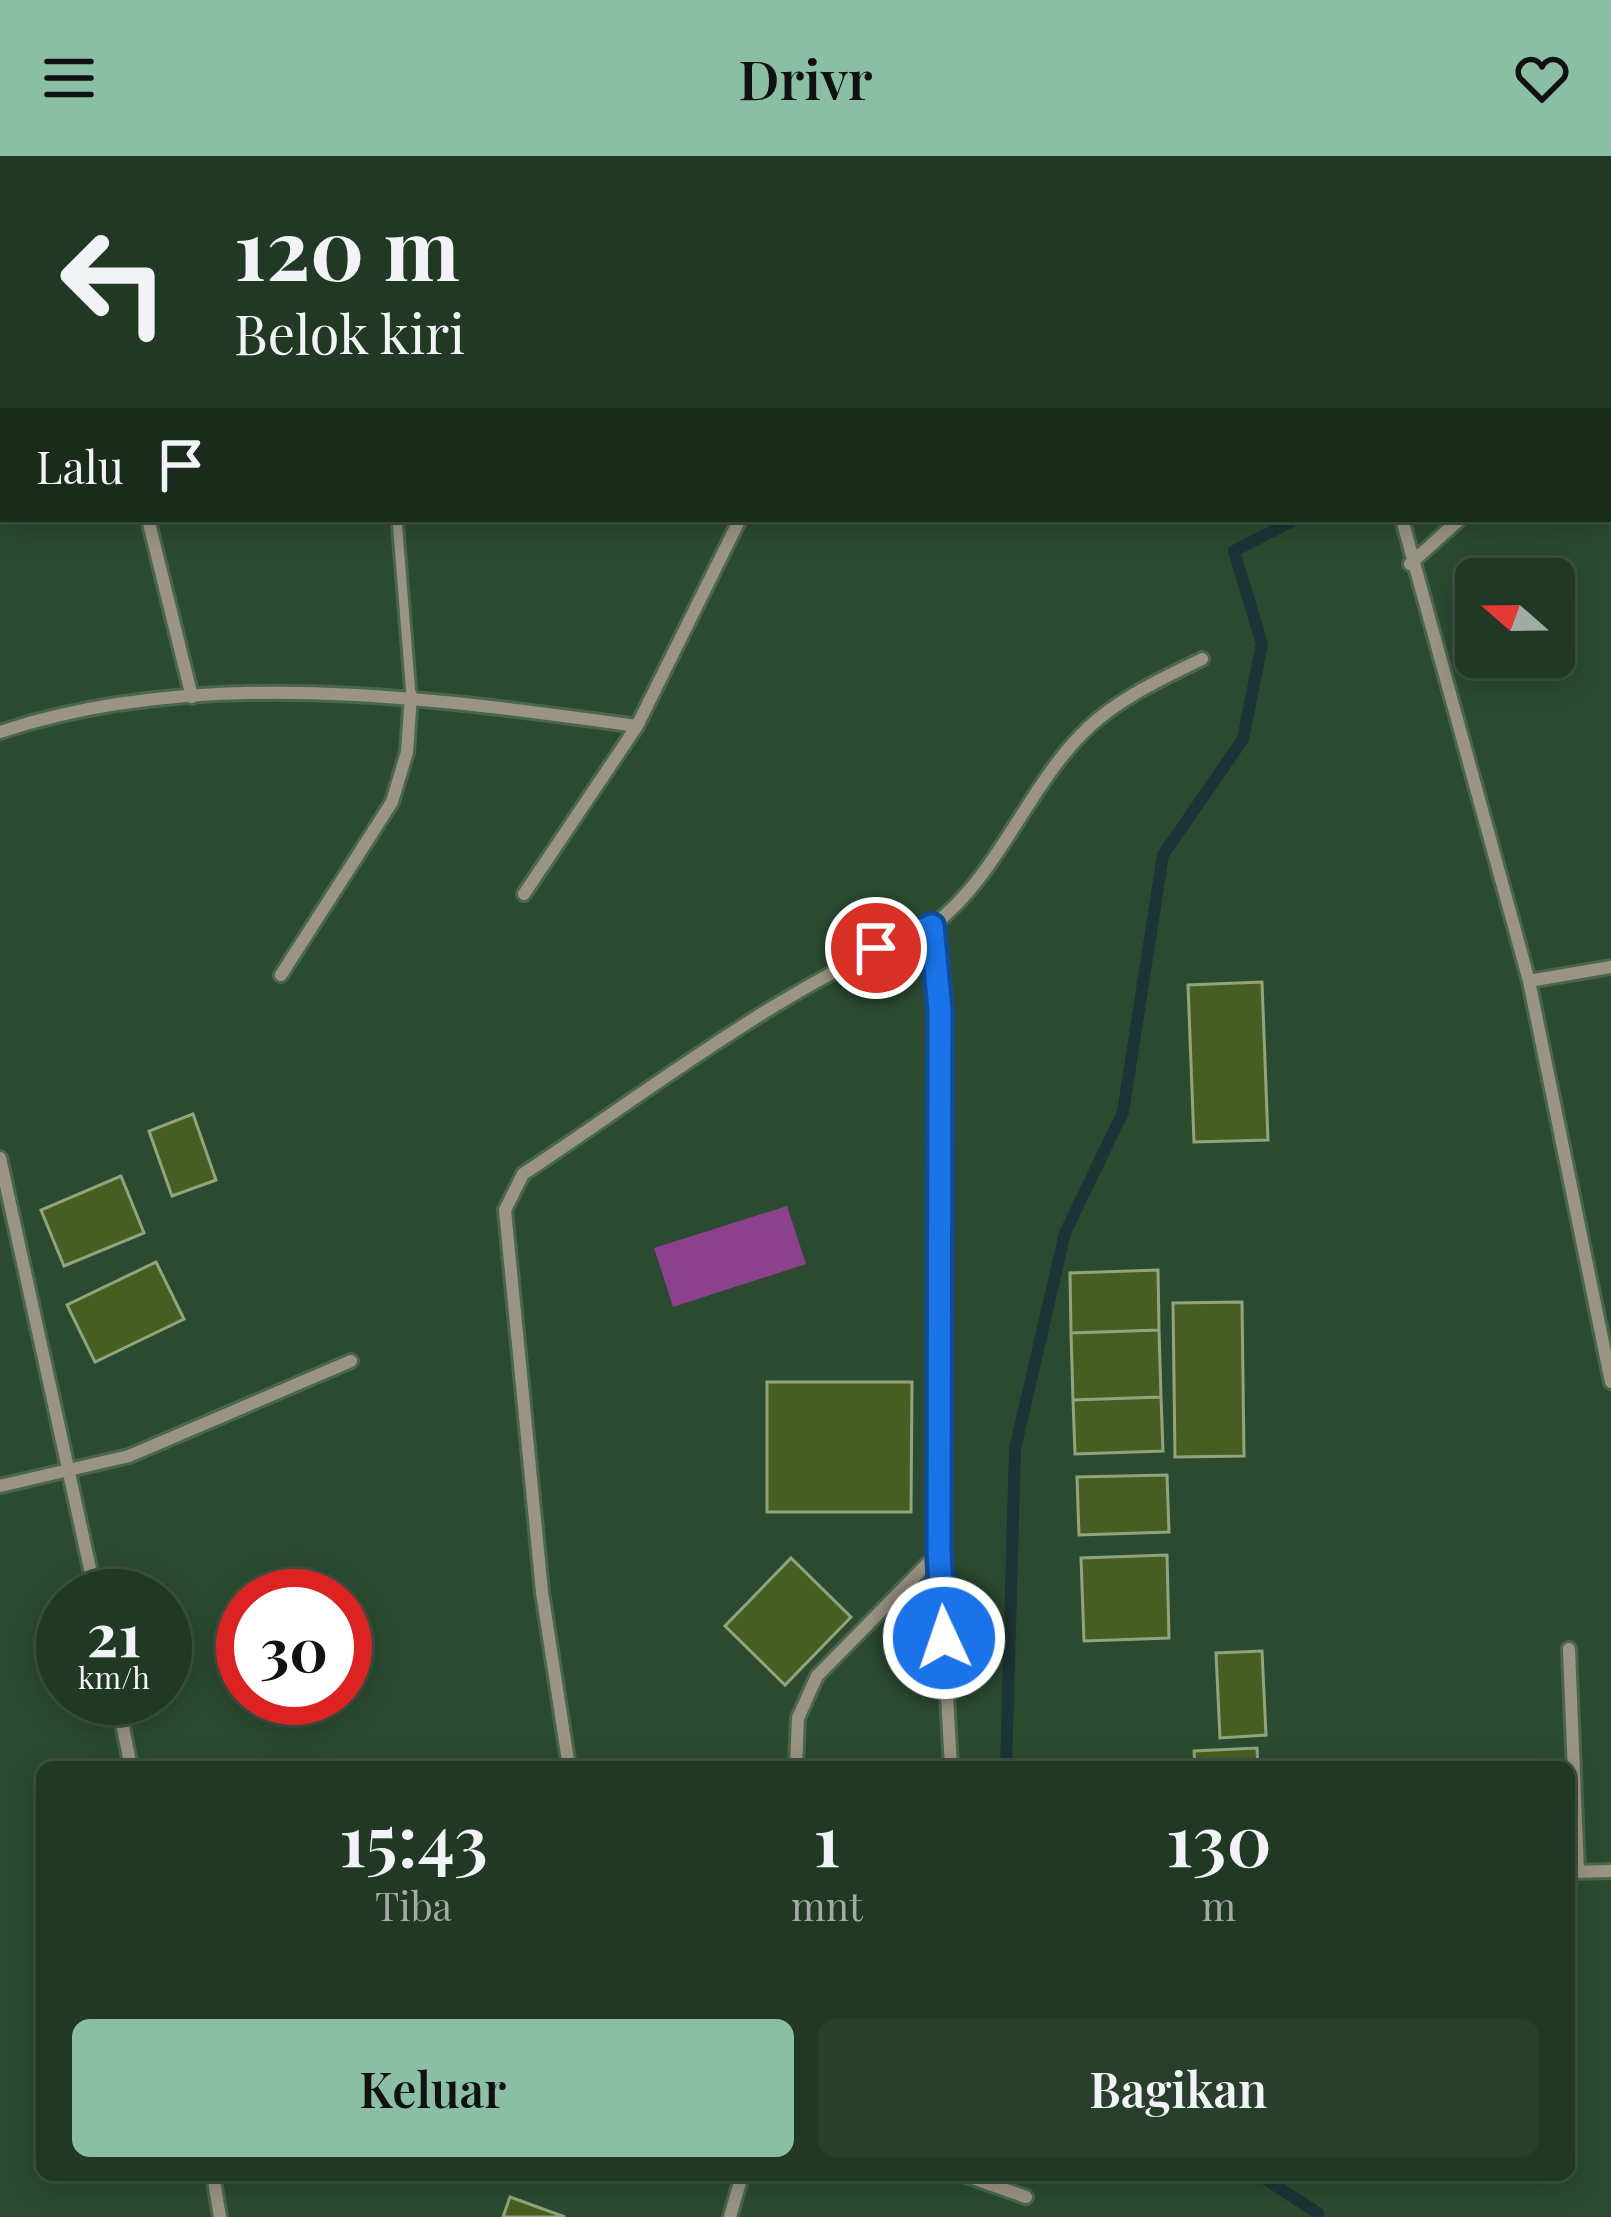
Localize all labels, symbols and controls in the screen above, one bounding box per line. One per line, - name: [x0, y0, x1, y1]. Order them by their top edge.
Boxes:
- text: Drivr: [738, 42, 873, 114]
- icon: menu: [36, 45, 102, 111]
- icon: heart: [1509, 45, 1575, 111]
- text: 120 m: [234, 190, 460, 302]
- icon: left: [36, 204, 192, 360]
- text: Belok kiri: [234, 297, 465, 369]
- icon: arrive: [148, 432, 214, 498]
- text: Lalu: [36, 435, 124, 495]
- north arrow: [1455, 558, 1575, 678]
- map controls: [1455, 558, 1575, 678]
- pin: [825, 897, 927, 999]
- icon: arrive: [843, 915, 909, 981]
- speed limit sign: 30: [216, 1569, 372, 1725]
- position arrow: [881, 1575, 1007, 1701]
- text: 21: [87, 1592, 141, 1672]
- text: km/h: [78, 1657, 150, 1697]
- text: 15:43: [339, 1789, 488, 1885]
- text: 1: [813, 1789, 841, 1885]
- text: 130: [1166, 1789, 1272, 1885]
- text: Tiba: [375, 1879, 452, 1931]
- text: mnt: [791, 1879, 863, 1931]
- text: m: [1202, 1879, 1236, 1931]
- button: Keluar: [72, 2019, 794, 2157]
- button: Bagikan: [818, 2019, 1539, 2157]

